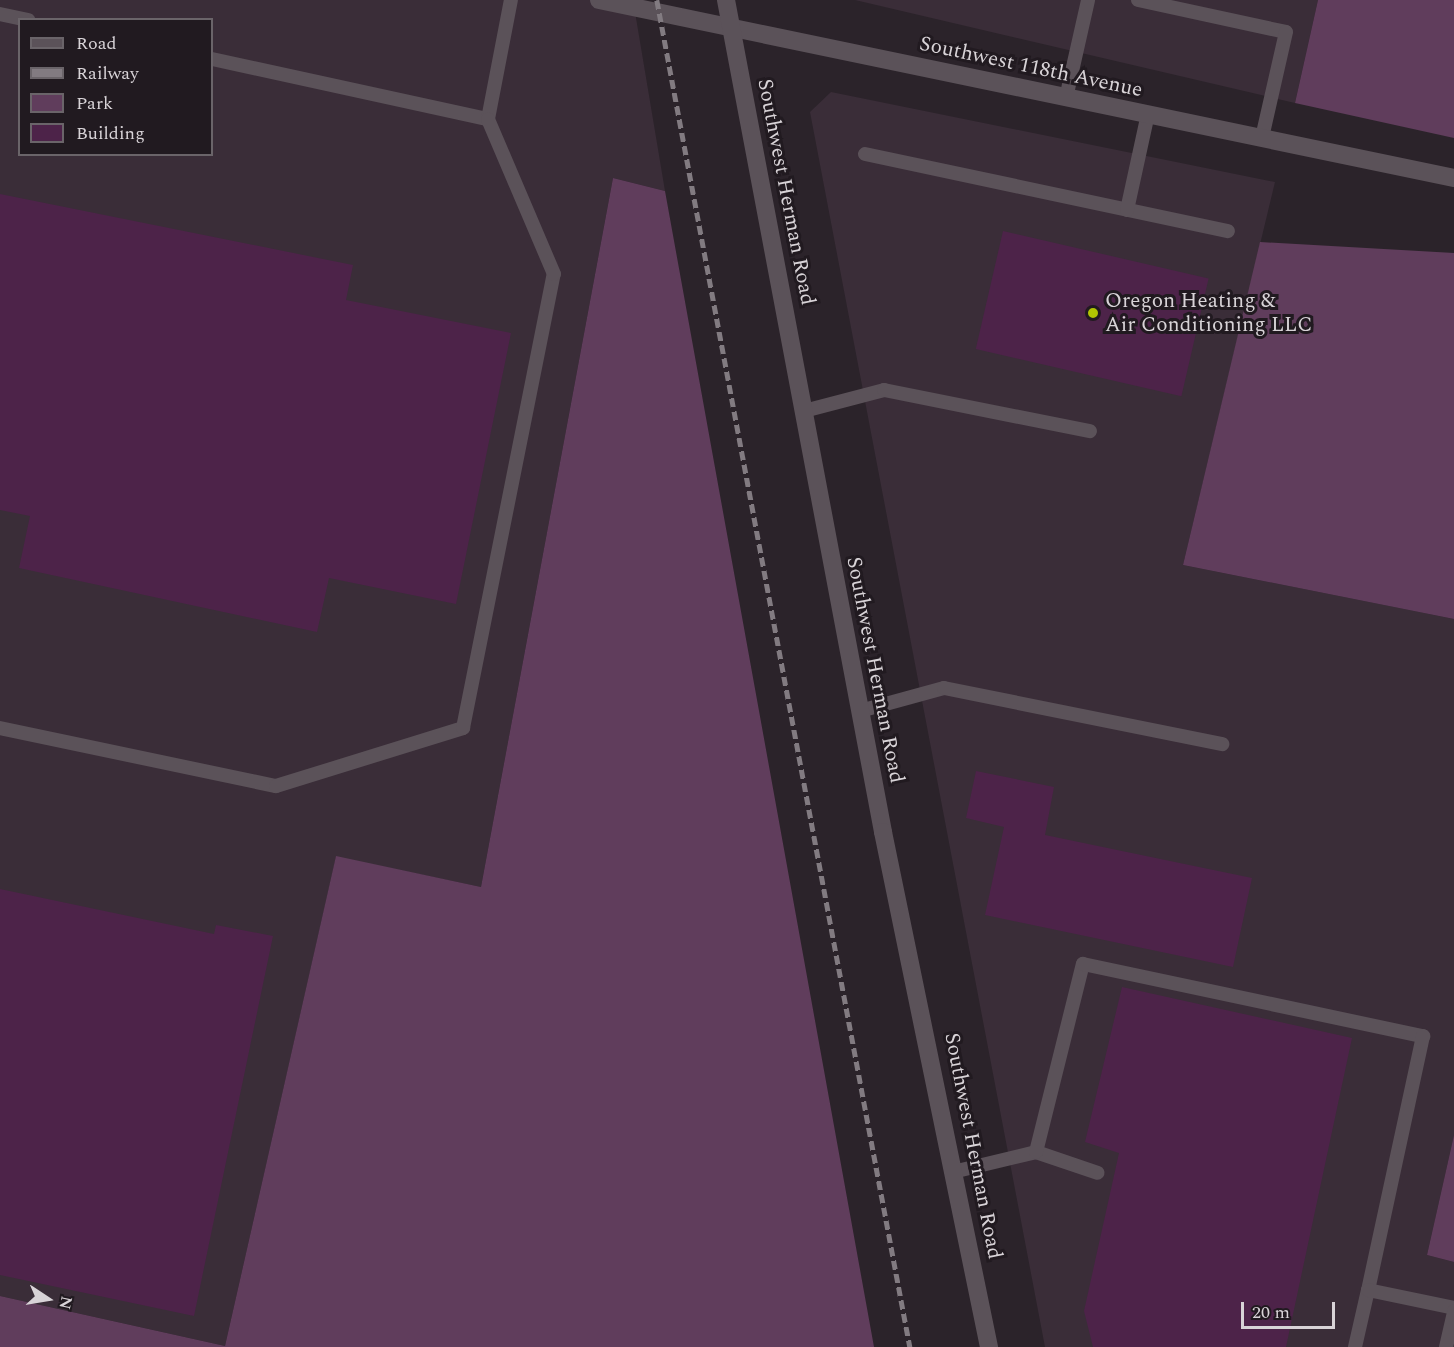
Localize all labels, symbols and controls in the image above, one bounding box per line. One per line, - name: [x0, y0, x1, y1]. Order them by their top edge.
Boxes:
- legend: [18, 18, 213, 156]
- text: Road: [76, 30, 117, 57]
- street label: Southwest 118th Avenue: [917, 31, 1145, 103]
- text: Railway: [76, 60, 139, 87]
- street label: Southwest Herman Road: [752, 77, 820, 307]
- text: Park: [76, 90, 113, 117]
- text: Building: [76, 120, 145, 147]
- place label: Oregon Heating & Air Conditioning LLC: [1105, 288, 1312, 338]
- marker: Oregon Heating & Air Conditioning LLC: [1086, 306, 1100, 320]
- street label: Southwest Herman Road: [841, 555, 909, 785]
- street label: Southwest Herman Road: [939, 1031, 1007, 1261]
- north arrow: [18, 1269, 78, 1329]
- scale bar: [1244, 1290, 1338, 1328]
- text: N: [53, 1294, 79, 1312]
- text: 20 m: [1252, 1299, 1290, 1326]

